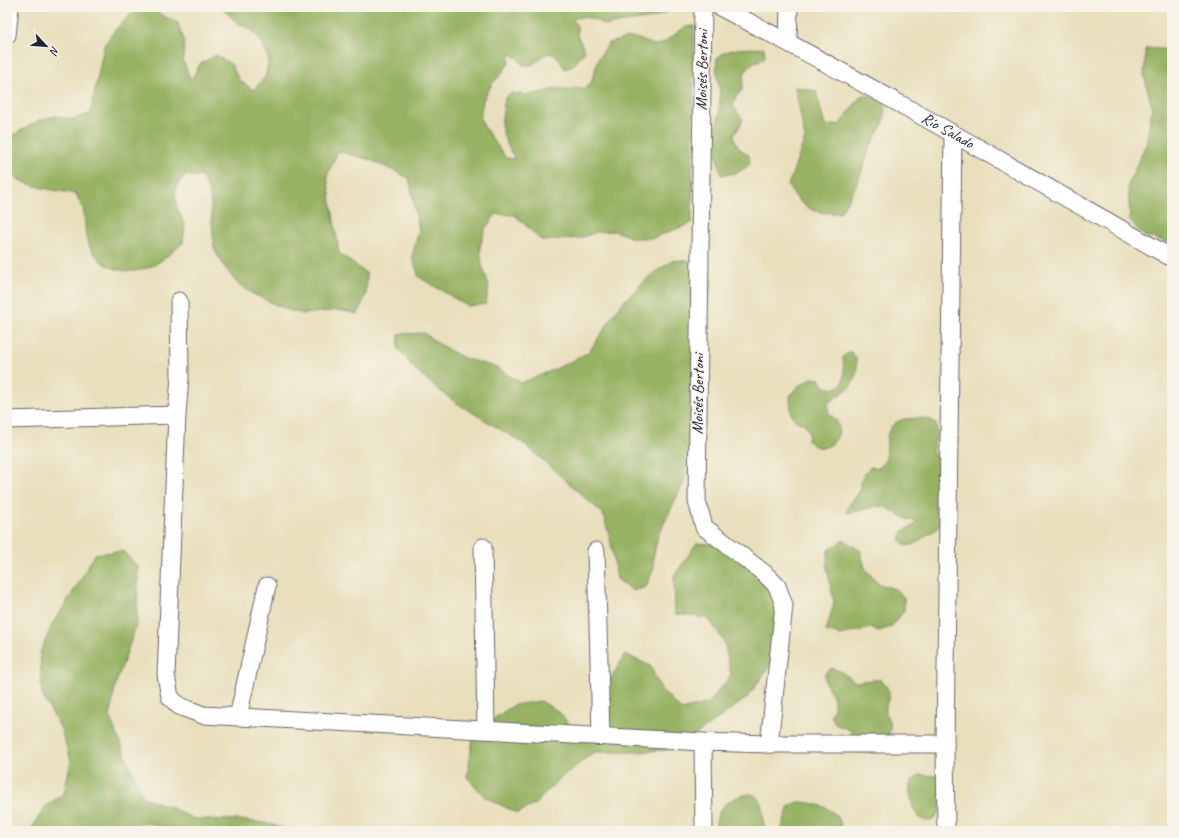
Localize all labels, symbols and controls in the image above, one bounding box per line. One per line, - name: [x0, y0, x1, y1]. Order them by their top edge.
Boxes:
- north arrow: [26, 26, 66, 66]
- street label: Moisés Bertoni: [691, 28, 713, 110]
- text: N: [46, 44, 63, 58]
- street label: Río Salado: [918, 108, 978, 154]
- street label: Moisés Bertoni: [687, 352, 709, 434]

